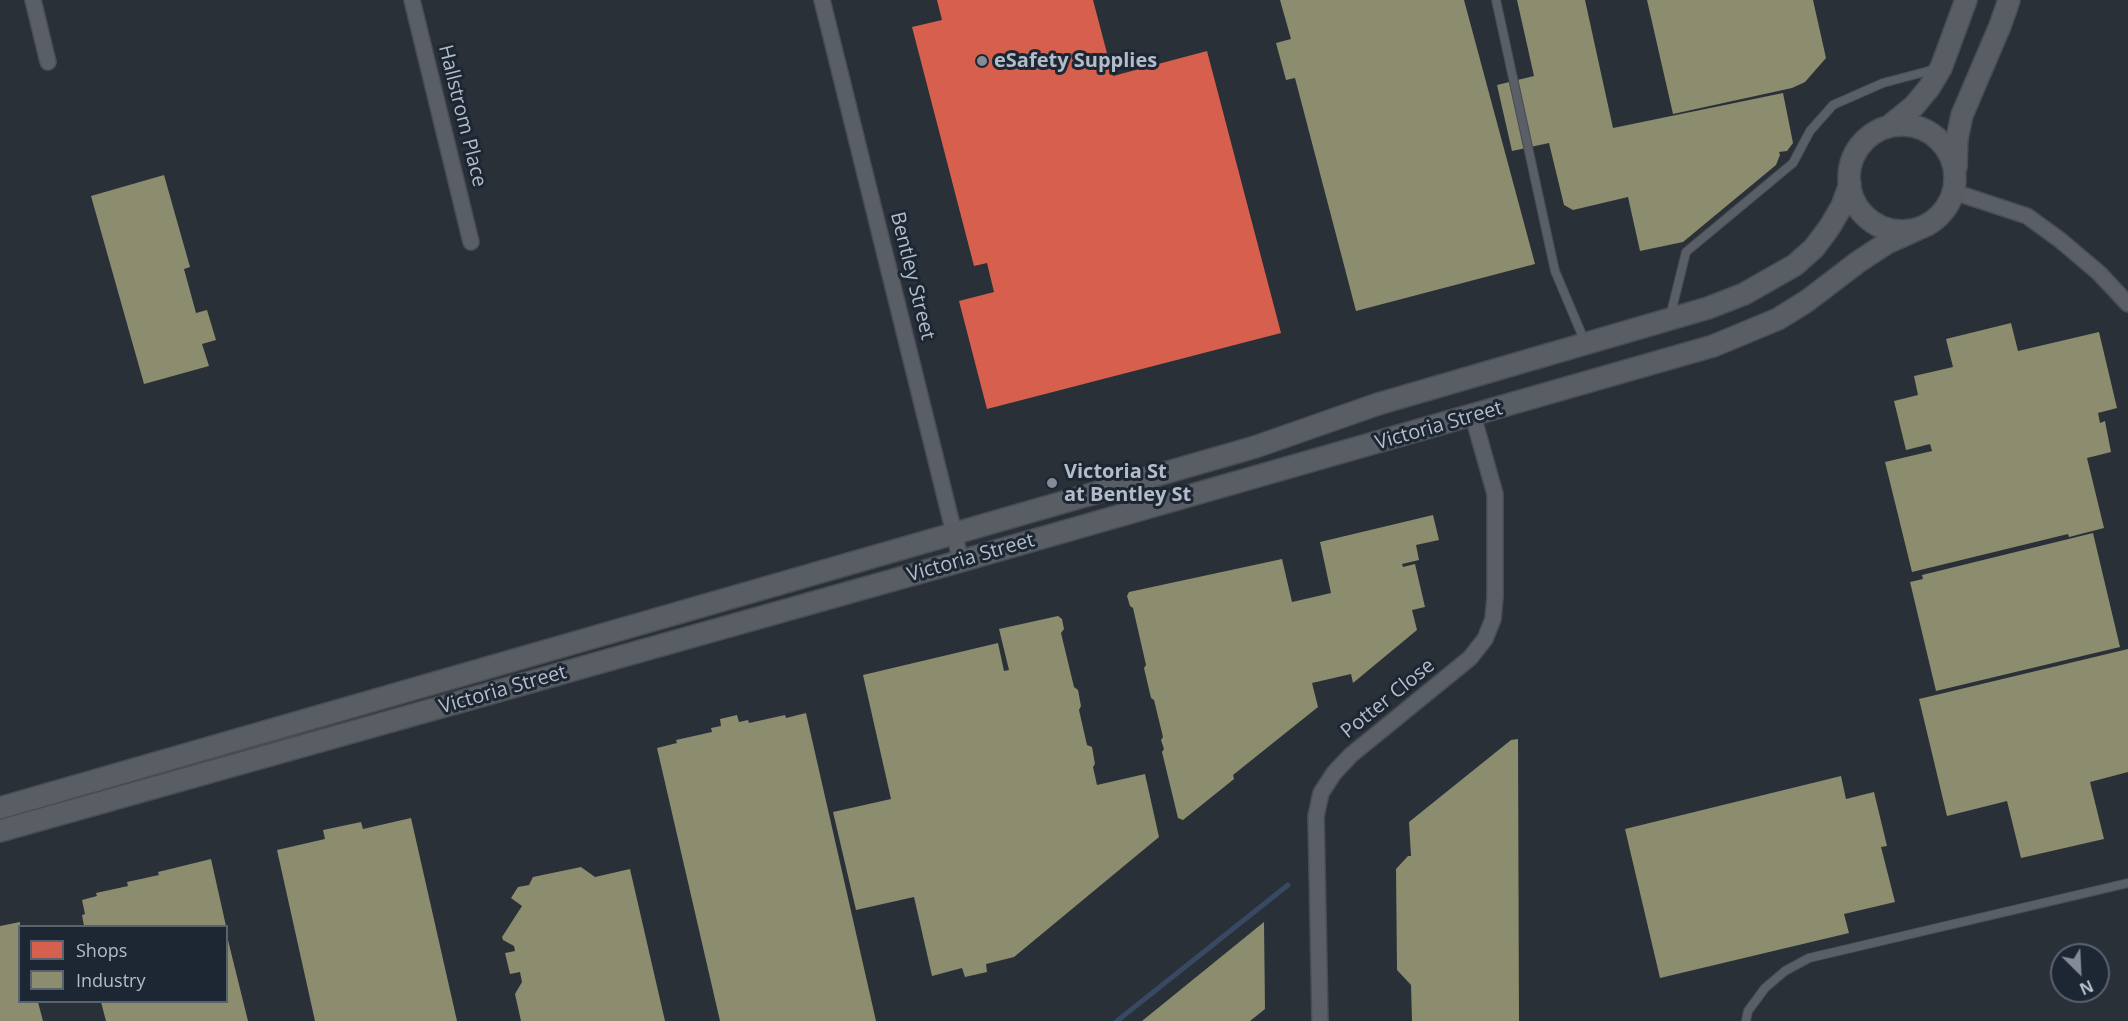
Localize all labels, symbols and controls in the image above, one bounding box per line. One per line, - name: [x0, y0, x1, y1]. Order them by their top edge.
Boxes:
- street label: Hallstrom Place: [433, 42, 491, 190]
- place label: eSafety Supplies: [994, 49, 1157, 73]
- marker: eSafety Supplies: [975, 54, 989, 68]
- street label: Bentley Street: [885, 210, 939, 342]
- street label: Victoria Street: [1373, 396, 1505, 456]
- place label: Victoria St at Bentley St: [1064, 460, 1191, 507]
- marker: Victoria St at Bentley St: [1045, 476, 1059, 490]
- street label: Victoria Street: [905, 528, 1037, 588]
- street label: Potter Close: [1336, 654, 1440, 744]
- street label: Victoria Street: [437, 660, 569, 720]
- legend: [18, 925, 228, 1003]
- text: Shops: [76, 938, 127, 962]
- north arrow: [2050, 943, 2110, 1003]
- text: Industry: [76, 968, 146, 992]
- text: N: [2076, 975, 2097, 1000]

